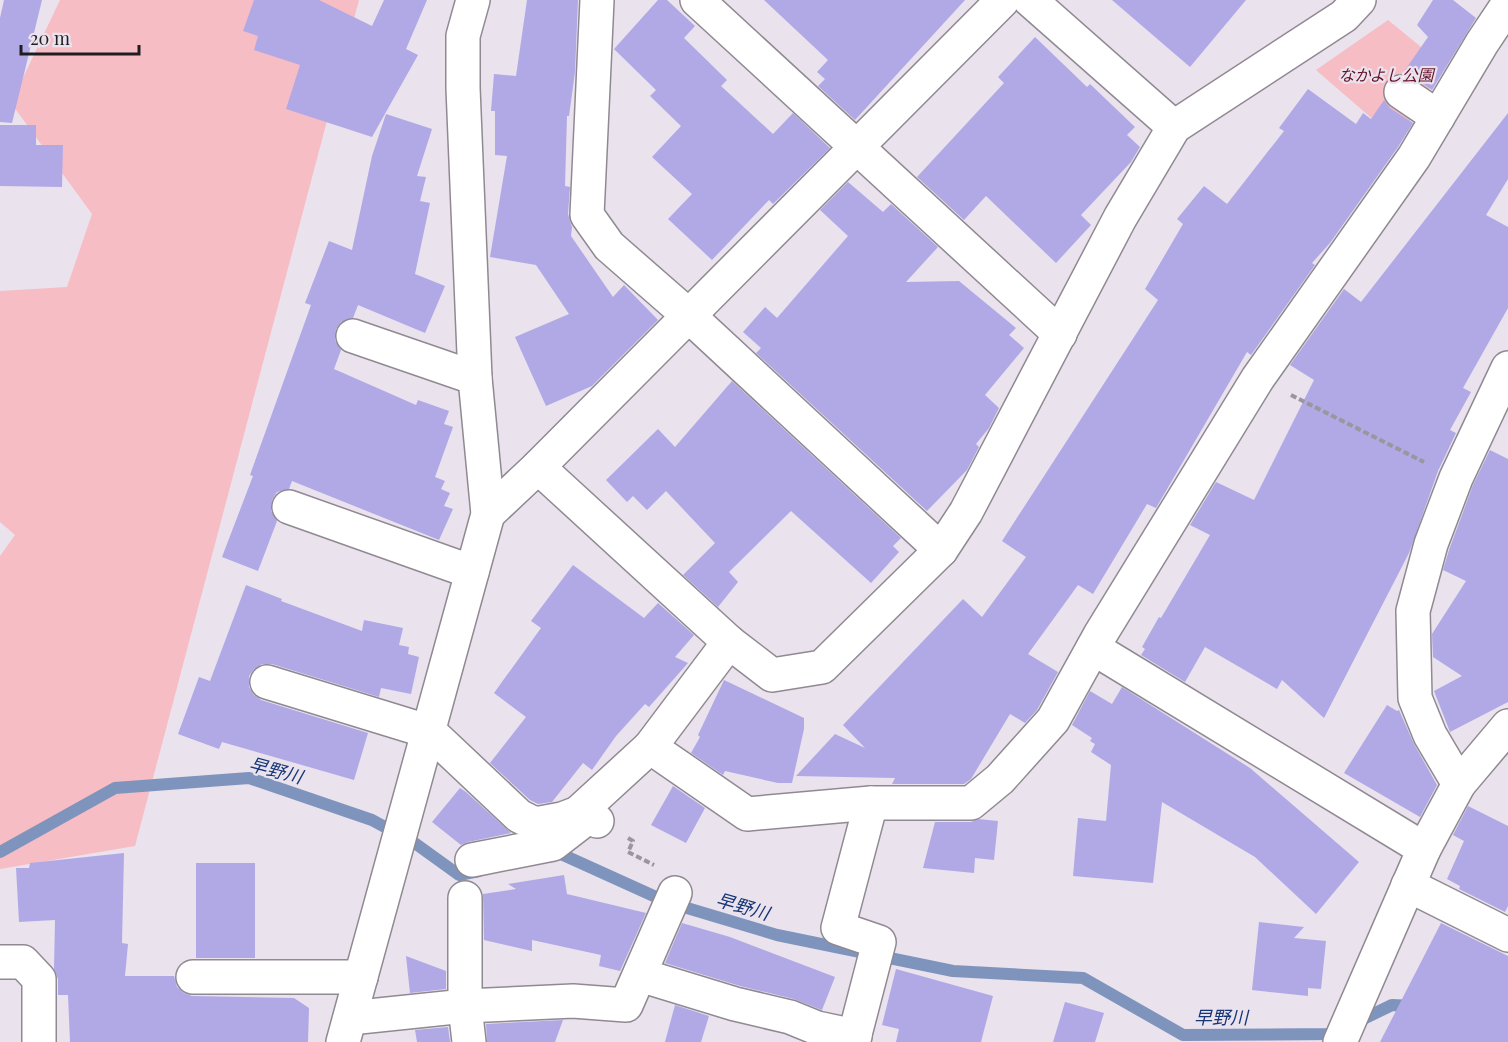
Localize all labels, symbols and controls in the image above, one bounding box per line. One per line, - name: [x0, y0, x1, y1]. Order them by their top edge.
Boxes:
- scale bar: [21, 18, 140, 56]
- text: 20 m: [30, 26, 70, 50]
- park label: なかよし公園: [1338, 64, 1436, 85]
- water label: 早野川: [247, 751, 307, 789]
- water label: 早野川: [714, 887, 774, 926]
- water label: 早野川: [1194, 1005, 1250, 1029]

